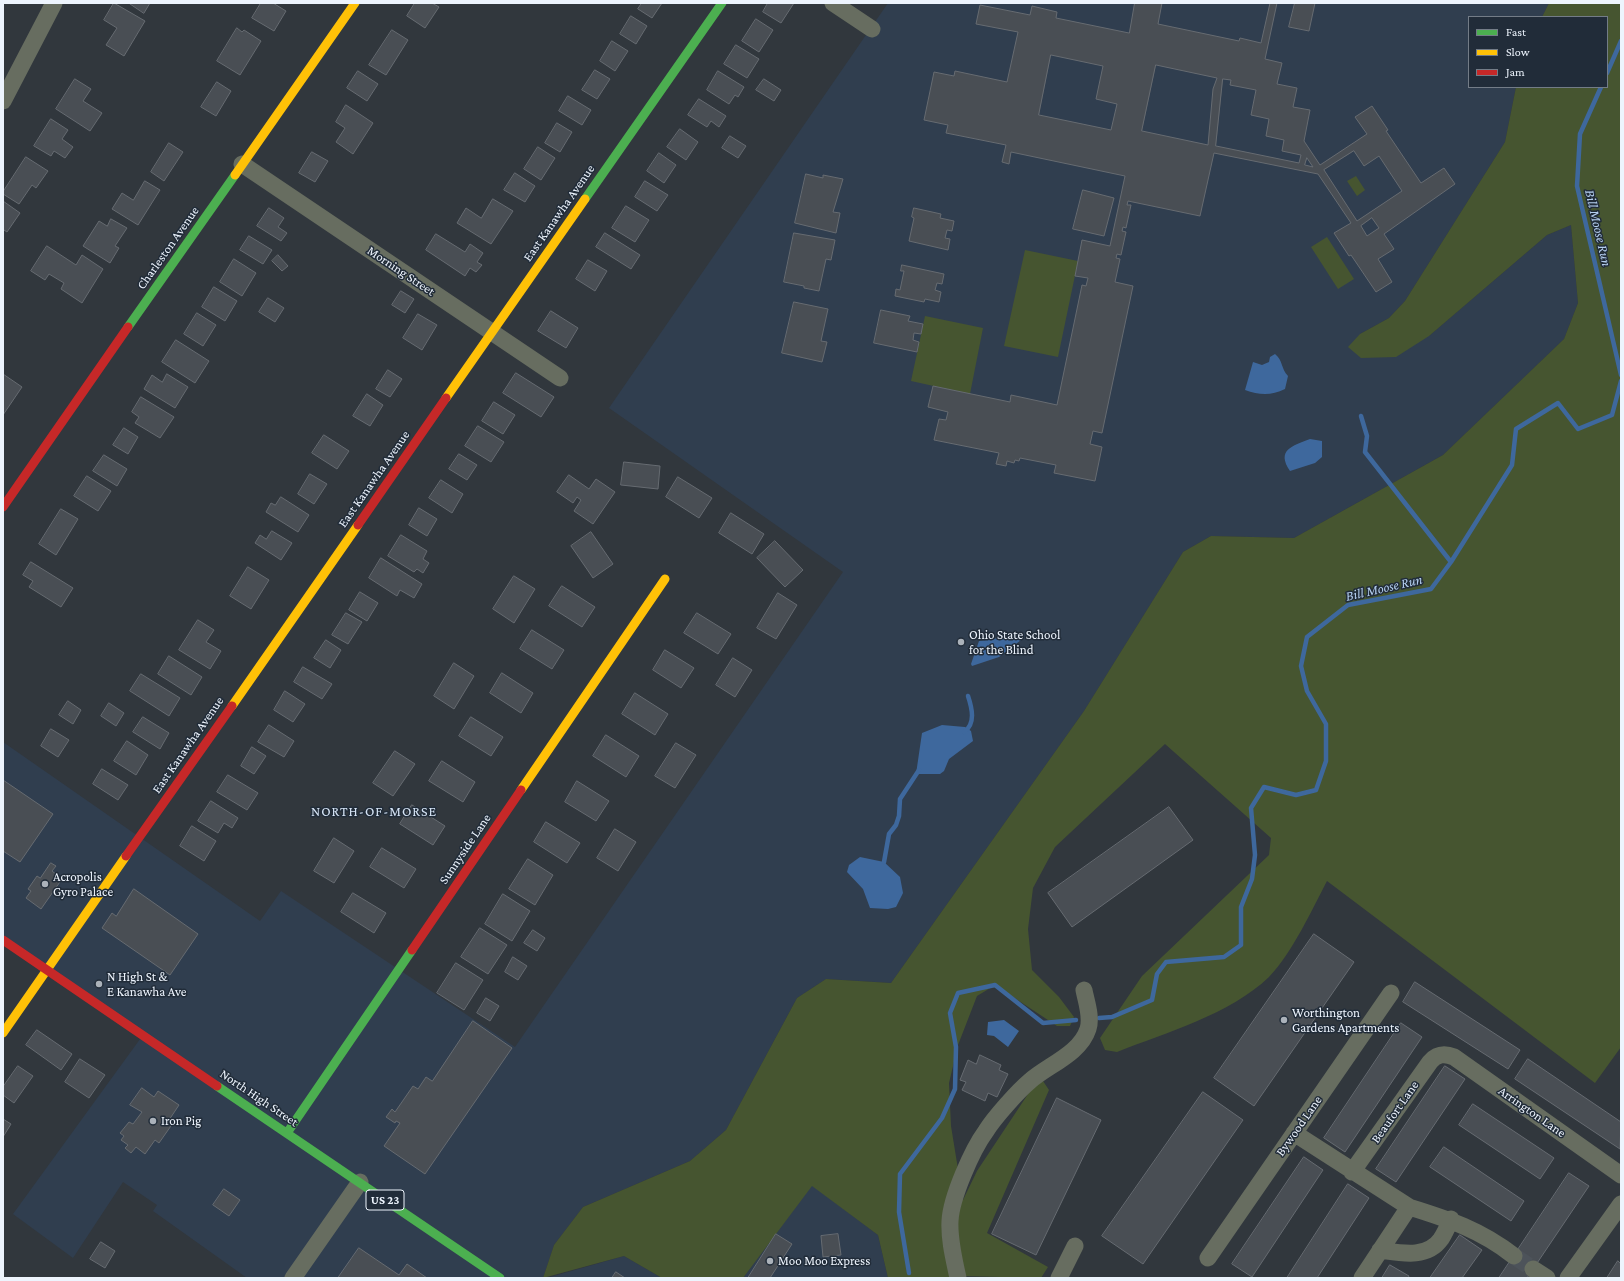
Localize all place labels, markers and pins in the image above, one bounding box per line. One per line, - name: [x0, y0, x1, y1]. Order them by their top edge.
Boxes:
- place label: Ohio State School for the Blind: [969, 627, 1060, 658]
- marker: Ohio State School for the Blind: [956, 637, 966, 647]
- place label: Acropolis Gyro Palace: [53, 869, 113, 900]
- marker: Acropolis Gyro Palace: [40, 879, 50, 889]
- place label: N High St & E Kanawha Ave: [107, 969, 186, 1000]
- marker: N High St & E Kanawha Ave: [94, 979, 104, 989]
- place label: Worthington Gardens Apartments: [1292, 1005, 1399, 1036]
- marker: Worthington Gardens Apartments: [1279, 1015, 1289, 1025]
- place label: Iron Pig: [161, 1113, 201, 1129]
- marker: Iron Pig: [148, 1116, 158, 1126]
- place label: Moo Moo Express: [778, 1253, 870, 1269]
- marker: Moo Moo Express: [765, 1256, 775, 1266]

